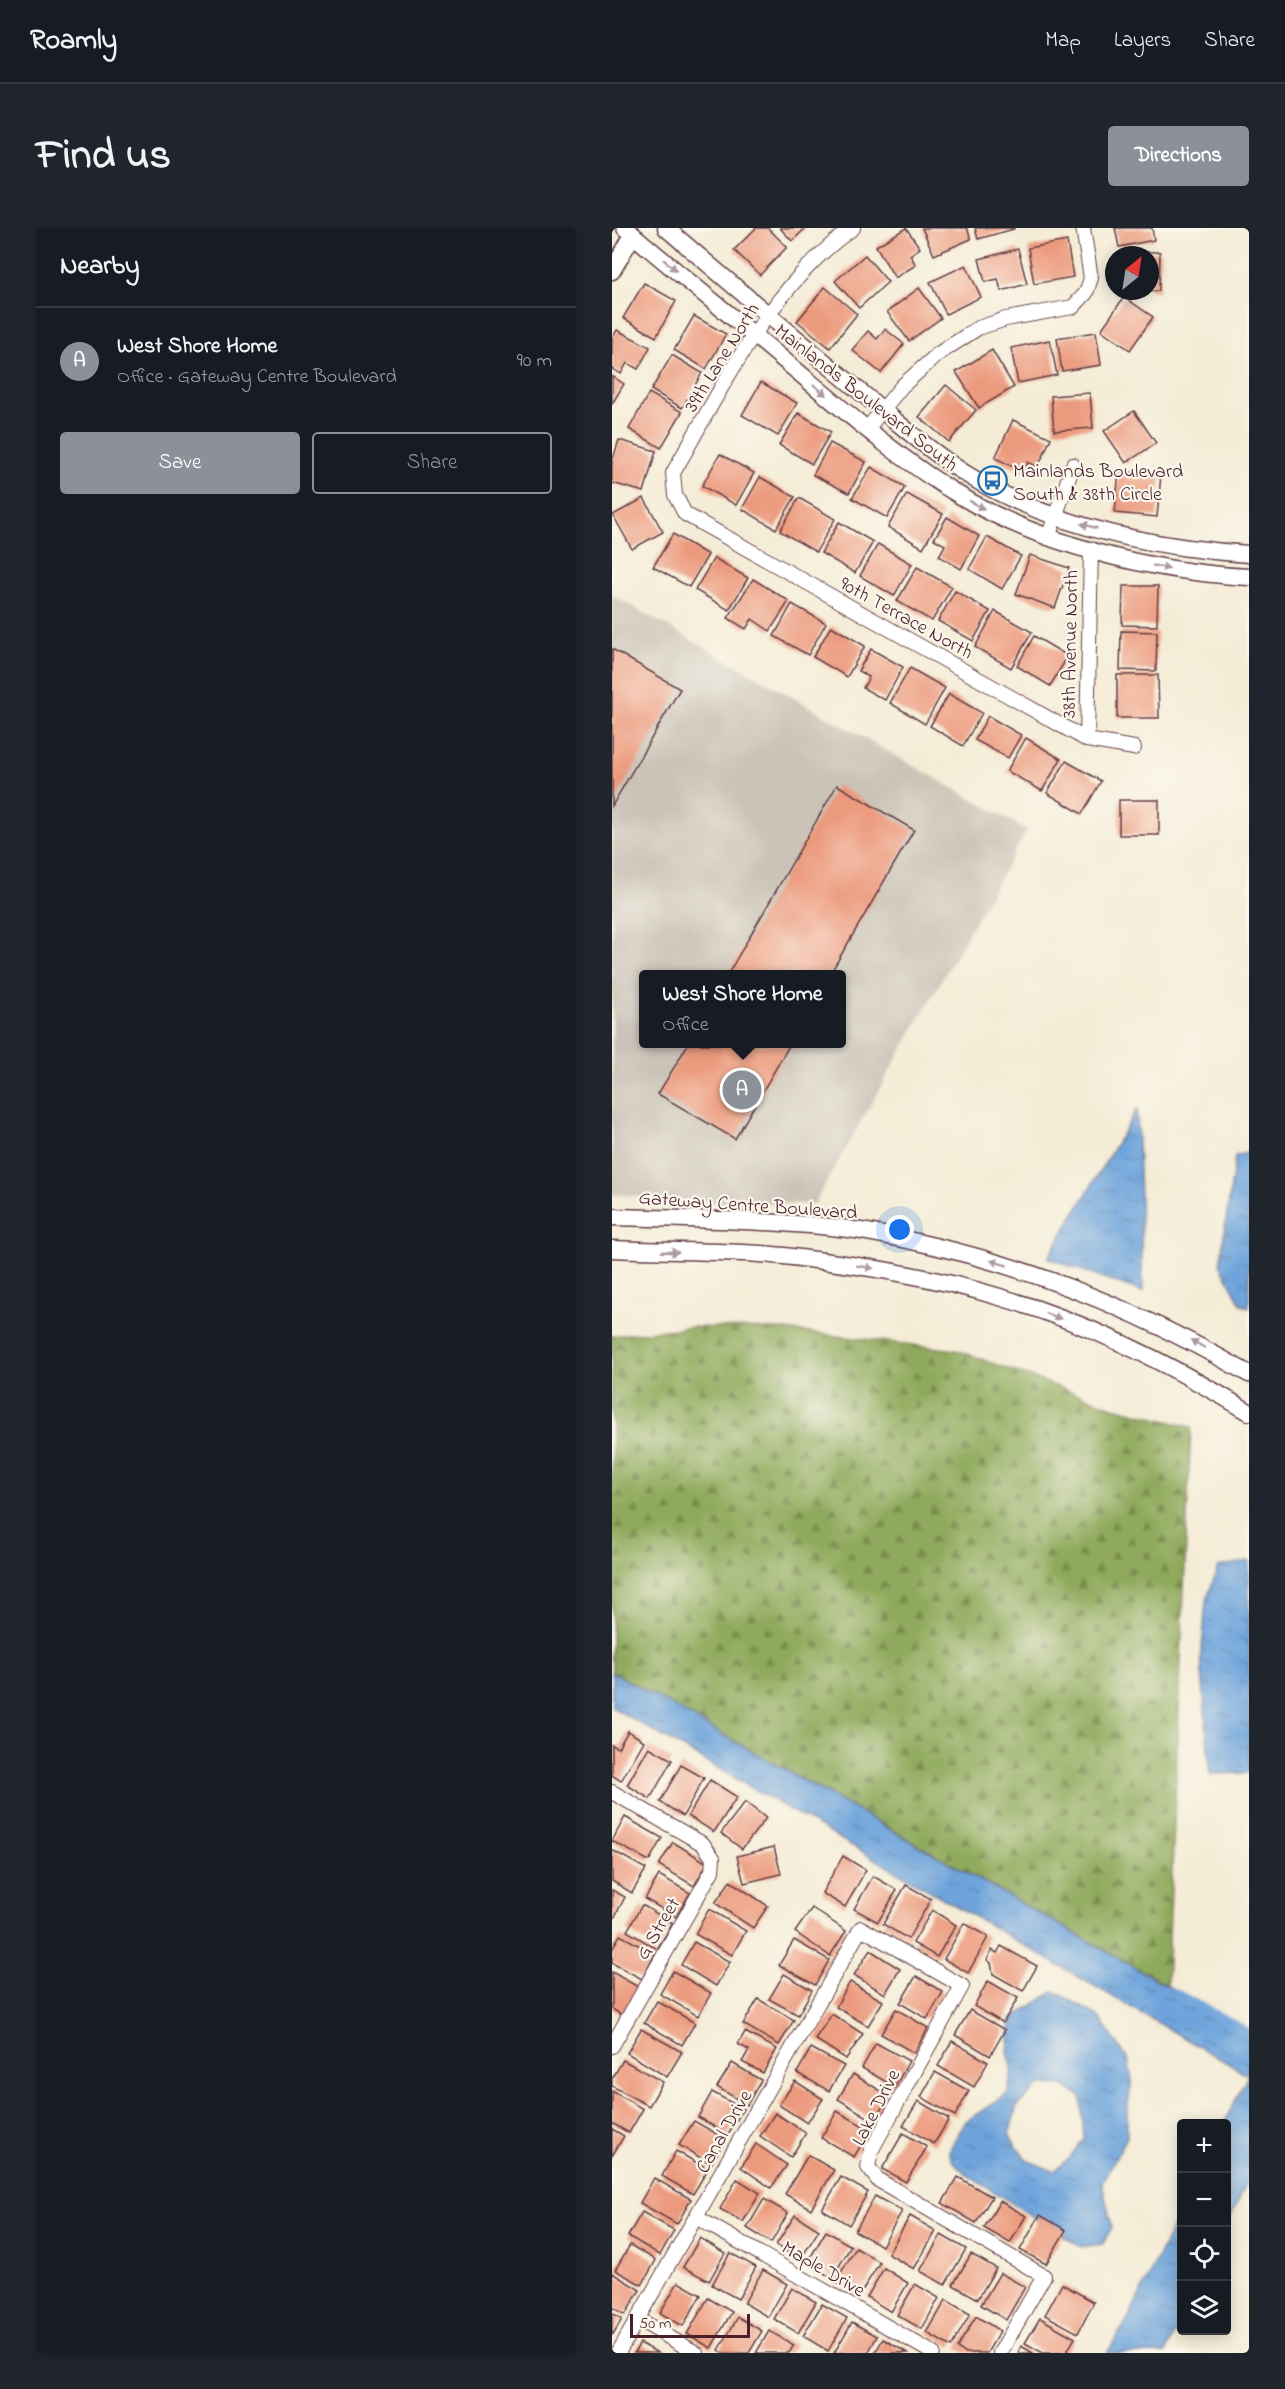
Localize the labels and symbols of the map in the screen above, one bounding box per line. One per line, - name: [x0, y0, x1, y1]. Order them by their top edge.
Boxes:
- north arrow: [1105, 246, 1159, 300]
- one-way arrow: [662, 259, 678, 272]
- street label: 39th Lane North: [678, 298, 768, 419]
- street label: Mainlands Boulevard South: [767, 318, 964, 480]
- one-way arrow: [812, 383, 827, 396]
- place label: Mainlands Boulevard South & 38th Circle: [1013, 458, 1183, 510]
- bus stop icon: Mainlands Boulevard South & 38th Circle: [976, 465, 1008, 497]
- one-way arrow: [969, 500, 986, 510]
- one-way arrow: [1080, 521, 1098, 530]
- one-way arrow: [1152, 563, 1171, 572]
- street label: 90th Terrace North: [834, 570, 978, 668]
- street label: 38th Avenue North: [1056, 570, 1087, 718]
- pin: A: [722, 1068, 762, 1112]
- street label: Gateway Centre Boulevard: [637, 1184, 858, 1229]
- your location: [885, 1215, 914, 1244]
- one-way arrow: [661, 1247, 680, 1256]
- one-way arrow: [990, 1258, 1008, 1267]
- one-way arrow: [855, 1263, 874, 1272]
- one-way arrow: [1044, 1311, 1062, 1321]
- one-way arrow: [1190, 1339, 1206, 1350]
- street label: G Street: [630, 1892, 689, 1966]
- street label: Lake Drive: [846, 2065, 909, 2152]
- street label: Canal Drive: [689, 2085, 761, 2180]
- street label: Maple Drive: [776, 2235, 870, 2306]
- scale bar: [630, 2311, 750, 2338]

